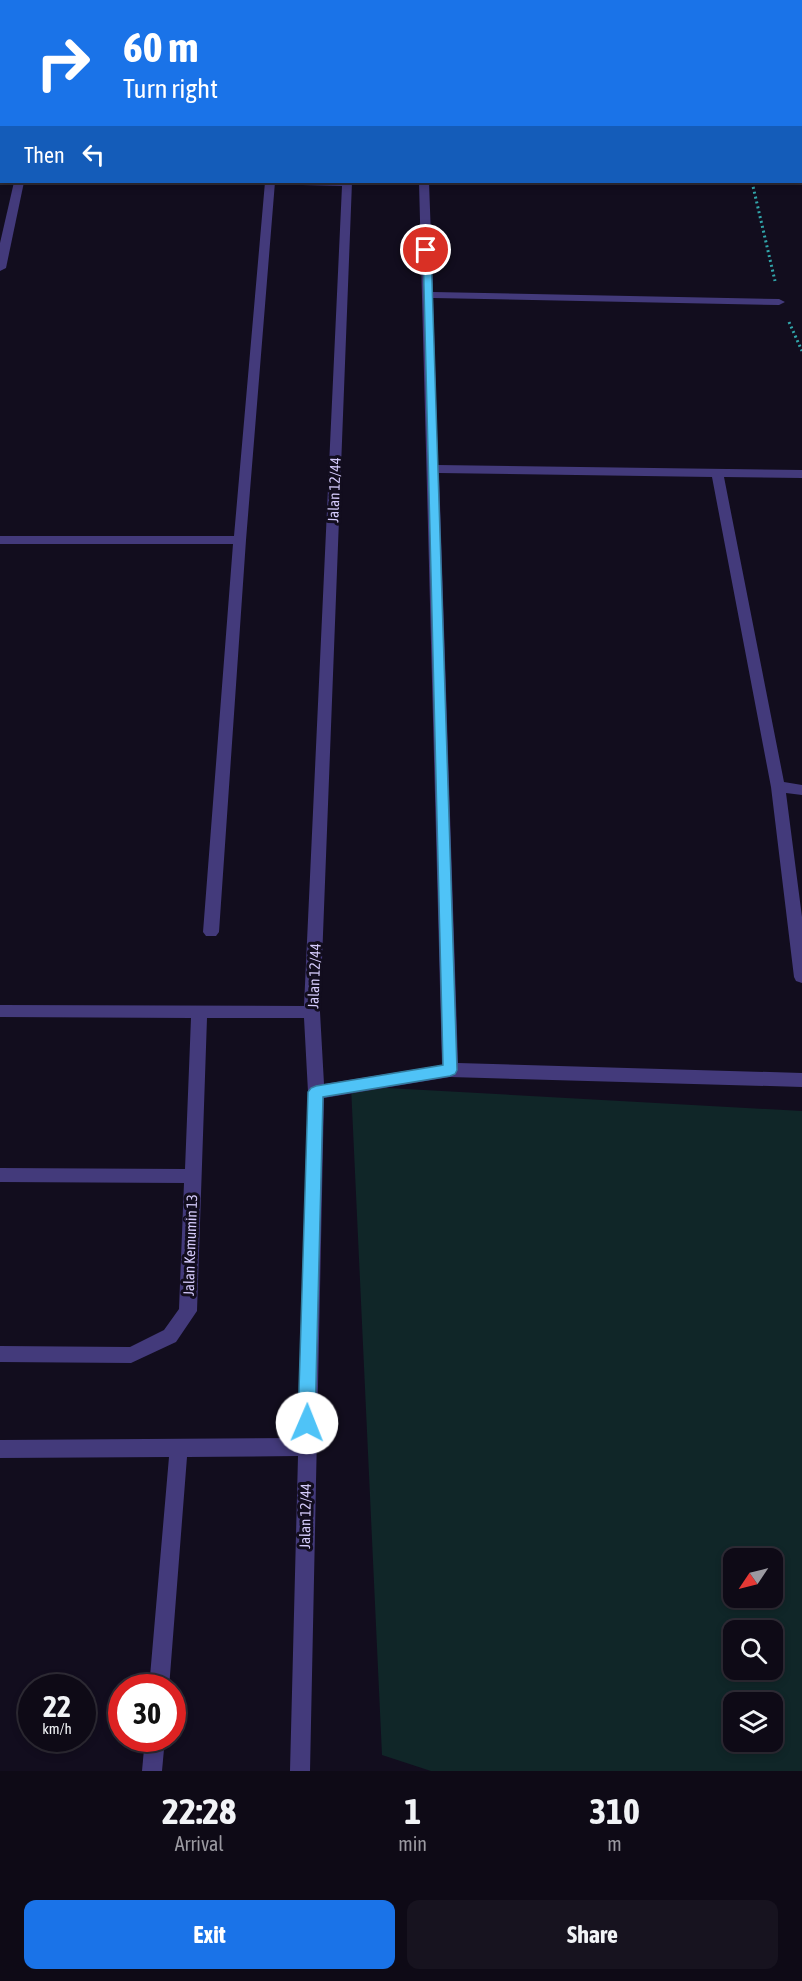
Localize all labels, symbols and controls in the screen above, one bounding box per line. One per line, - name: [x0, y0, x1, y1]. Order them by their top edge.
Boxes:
- text: 60 m: [123, 23, 198, 71]
- icon: right: [24, 24, 102, 102]
- text: Turn right: [123, 73, 218, 104]
- icon: left: [77, 138, 110, 171]
- text: Then: [24, 142, 65, 168]
- pin: [400, 224, 451, 275]
- icon: arrive: [409, 233, 442, 266]
- street label: Jalan 12/44: [324, 457, 344, 523]
- street label: Jalan 12/44: [304, 943, 324, 1009]
- street label: Jalan Kemumin 13: [180, 1194, 200, 1296]
- position arrow: [275, 1391, 339, 1455]
- street label: Jalan 12/44: [296, 1483, 314, 1549]
- north arrow: [723, 1548, 783, 1608]
- map controls: [723, 1548, 783, 1752]
- button: search: [723, 1620, 783, 1680]
- speed limit sign: 30: [108, 1674, 186, 1752]
- text: 22: [43, 1689, 71, 1723]
- button: layers: [723, 1692, 783, 1752]
- text: km/h: [42, 1720, 72, 1737]
- text: 22:28: [162, 1790, 236, 1832]
- text: 1: [404, 1790, 421, 1832]
- text: 310: [589, 1790, 640, 1832]
- text: Arrival: [175, 1832, 224, 1855]
- text: min: [398, 1832, 427, 1855]
- text: m: [607, 1832, 622, 1855]
- button: Exit: [24, 1900, 395, 1969]
- button: Share: [407, 1900, 778, 1969]

